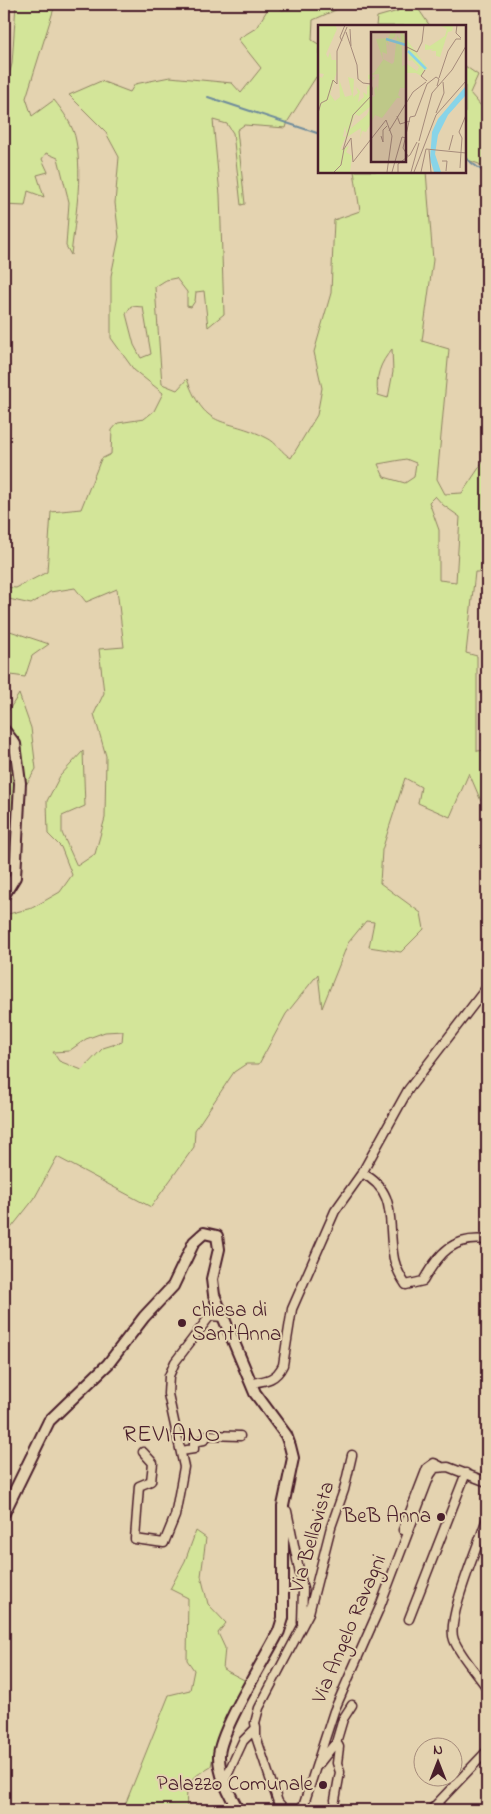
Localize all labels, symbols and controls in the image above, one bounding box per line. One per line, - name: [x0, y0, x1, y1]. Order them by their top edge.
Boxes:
- inset map: [318, 25, 466, 172]
- place label: chiesa di Sant'Anna: [192, 1296, 281, 1350]
- marker: chiesa di Sant'Anna: [176, 1317, 188, 1329]
- district label: REVIANO: [123, 1418, 221, 1453]
- street label: Via Bellavista: [283, 1478, 343, 1597]
- place label: BeB Anna: [342, 1502, 431, 1532]
- marker: BeB Anna: [435, 1511, 447, 1523]
- street label: Via Angelo Ravagni: [305, 1550, 397, 1710]
- north arrow: [414, 1736, 464, 1786]
- text: N: [433, 1740, 443, 1761]
- place label: Palazzo Comunale: [157, 1770, 314, 1800]
- marker: Palazzo Comunale: [317, 1779, 329, 1791]

